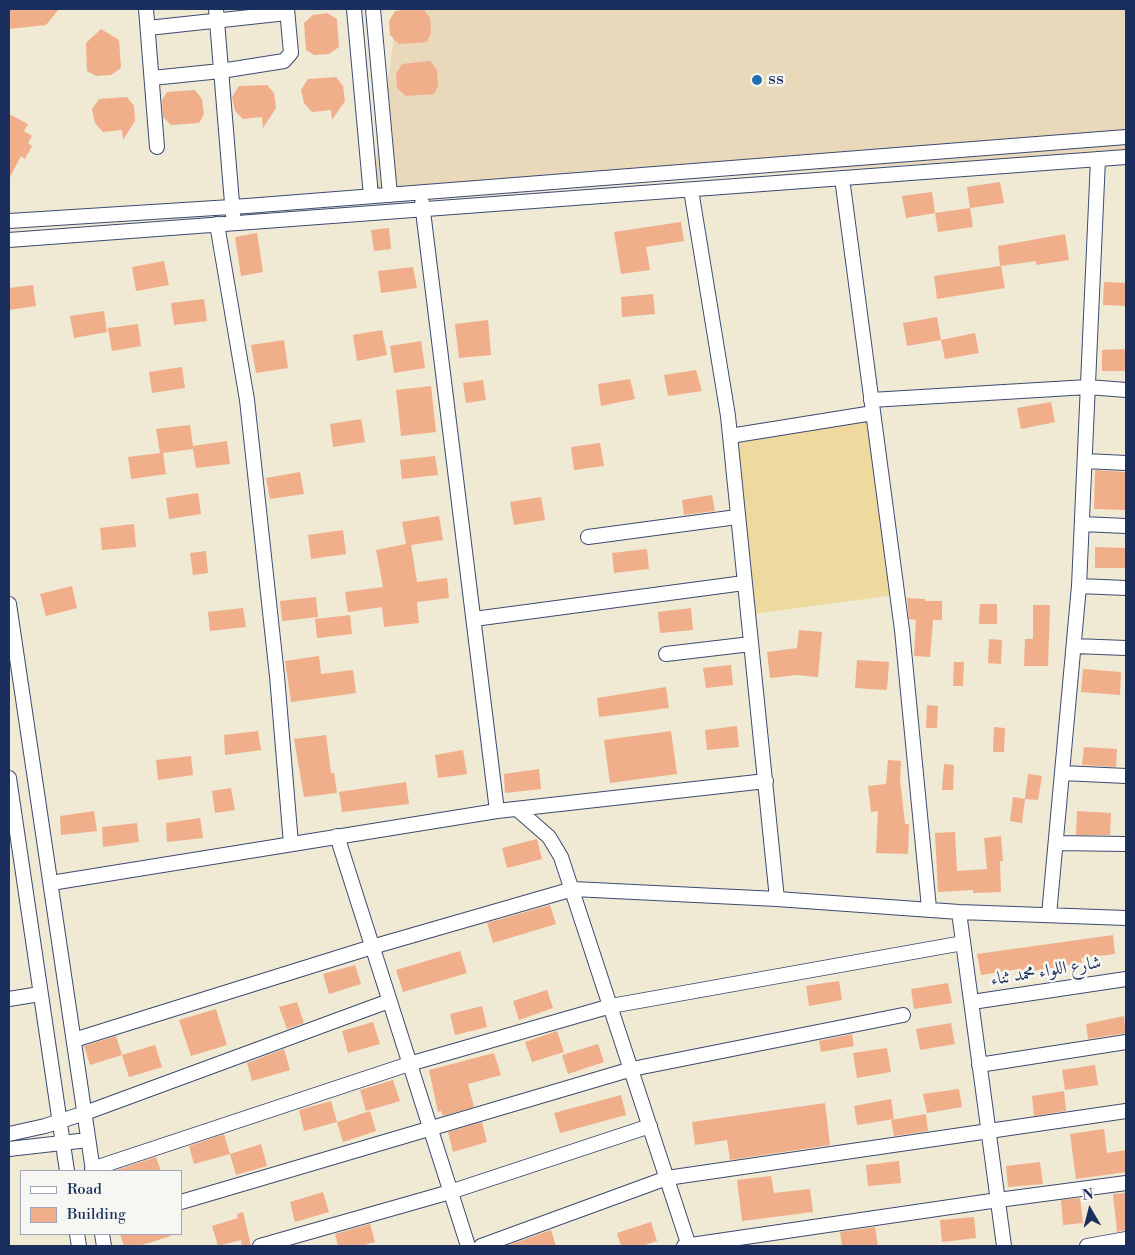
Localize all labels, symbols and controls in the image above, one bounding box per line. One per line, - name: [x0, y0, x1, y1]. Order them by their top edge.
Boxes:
- place label: ss: [768, 69, 784, 91]
- marker: ss: [750, 73, 764, 87]
- street label: شارع اللواء محمد ثناء: [989, 953, 1103, 991]
- legend: [20, 1170, 182, 1235]
- text: Road: [67, 1180, 102, 1199]
- north arrow: [1065, 1185, 1115, 1235]
- text: N: [1081, 1185, 1095, 1205]
- text: Building: [67, 1205, 126, 1224]

